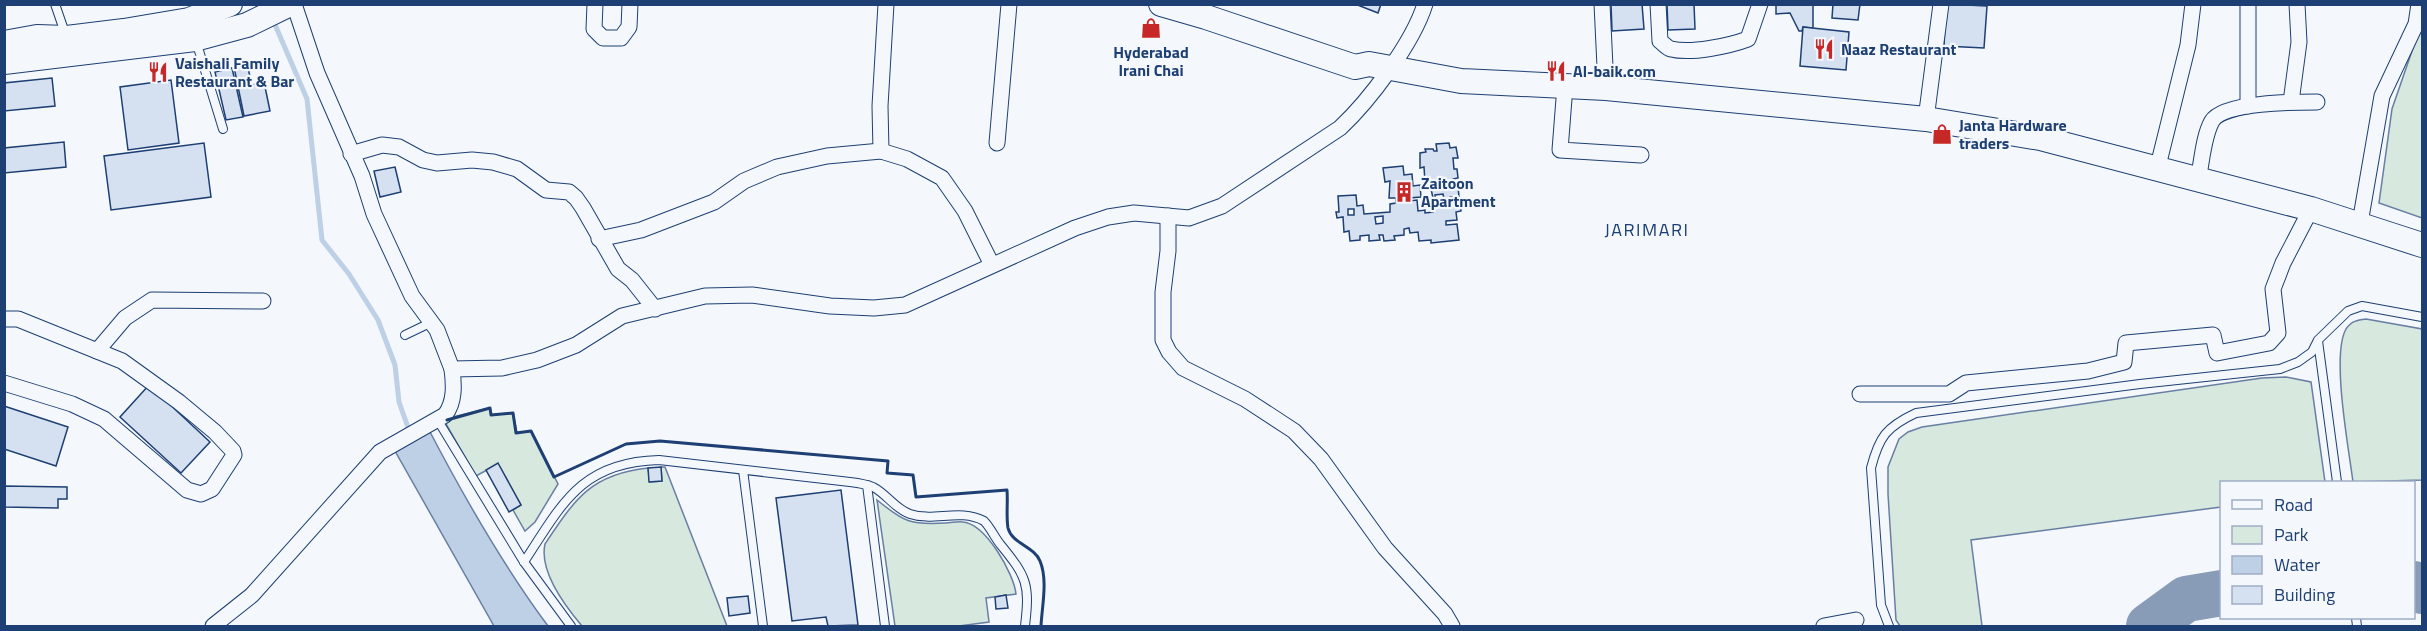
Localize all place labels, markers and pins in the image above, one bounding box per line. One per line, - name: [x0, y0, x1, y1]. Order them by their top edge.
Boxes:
- shop icon: Hyderabad Irani Chai: [1139, 16, 1163, 40]
- restaurant icon: Naaz Restaurant: [1812, 37, 1836, 61]
- place label: Naaz Restaurant: [1841, 37, 1957, 61]
- place label: Hyderabad Irani Chai: [1113, 40, 1189, 82]
- place label: Vaishali Family Restaurant & Bar: [175, 51, 294, 93]
- restaurant icon: Al-baik.com: [1544, 59, 1568, 83]
- place label: Al-baik.com: [1573, 59, 1656, 83]
- restaurant icon: Vaishali Family Restaurant & Bar: [146, 60, 170, 84]
- place label: Janta Hardware traders: [1959, 113, 2067, 155]
- shop icon: Janta Hardware traders: [1930, 122, 1954, 146]
- place label: Zaitoon Apartment: [1421, 171, 1496, 213]
- building icon: Zaitoon Apartment: [1392, 180, 1416, 204]

